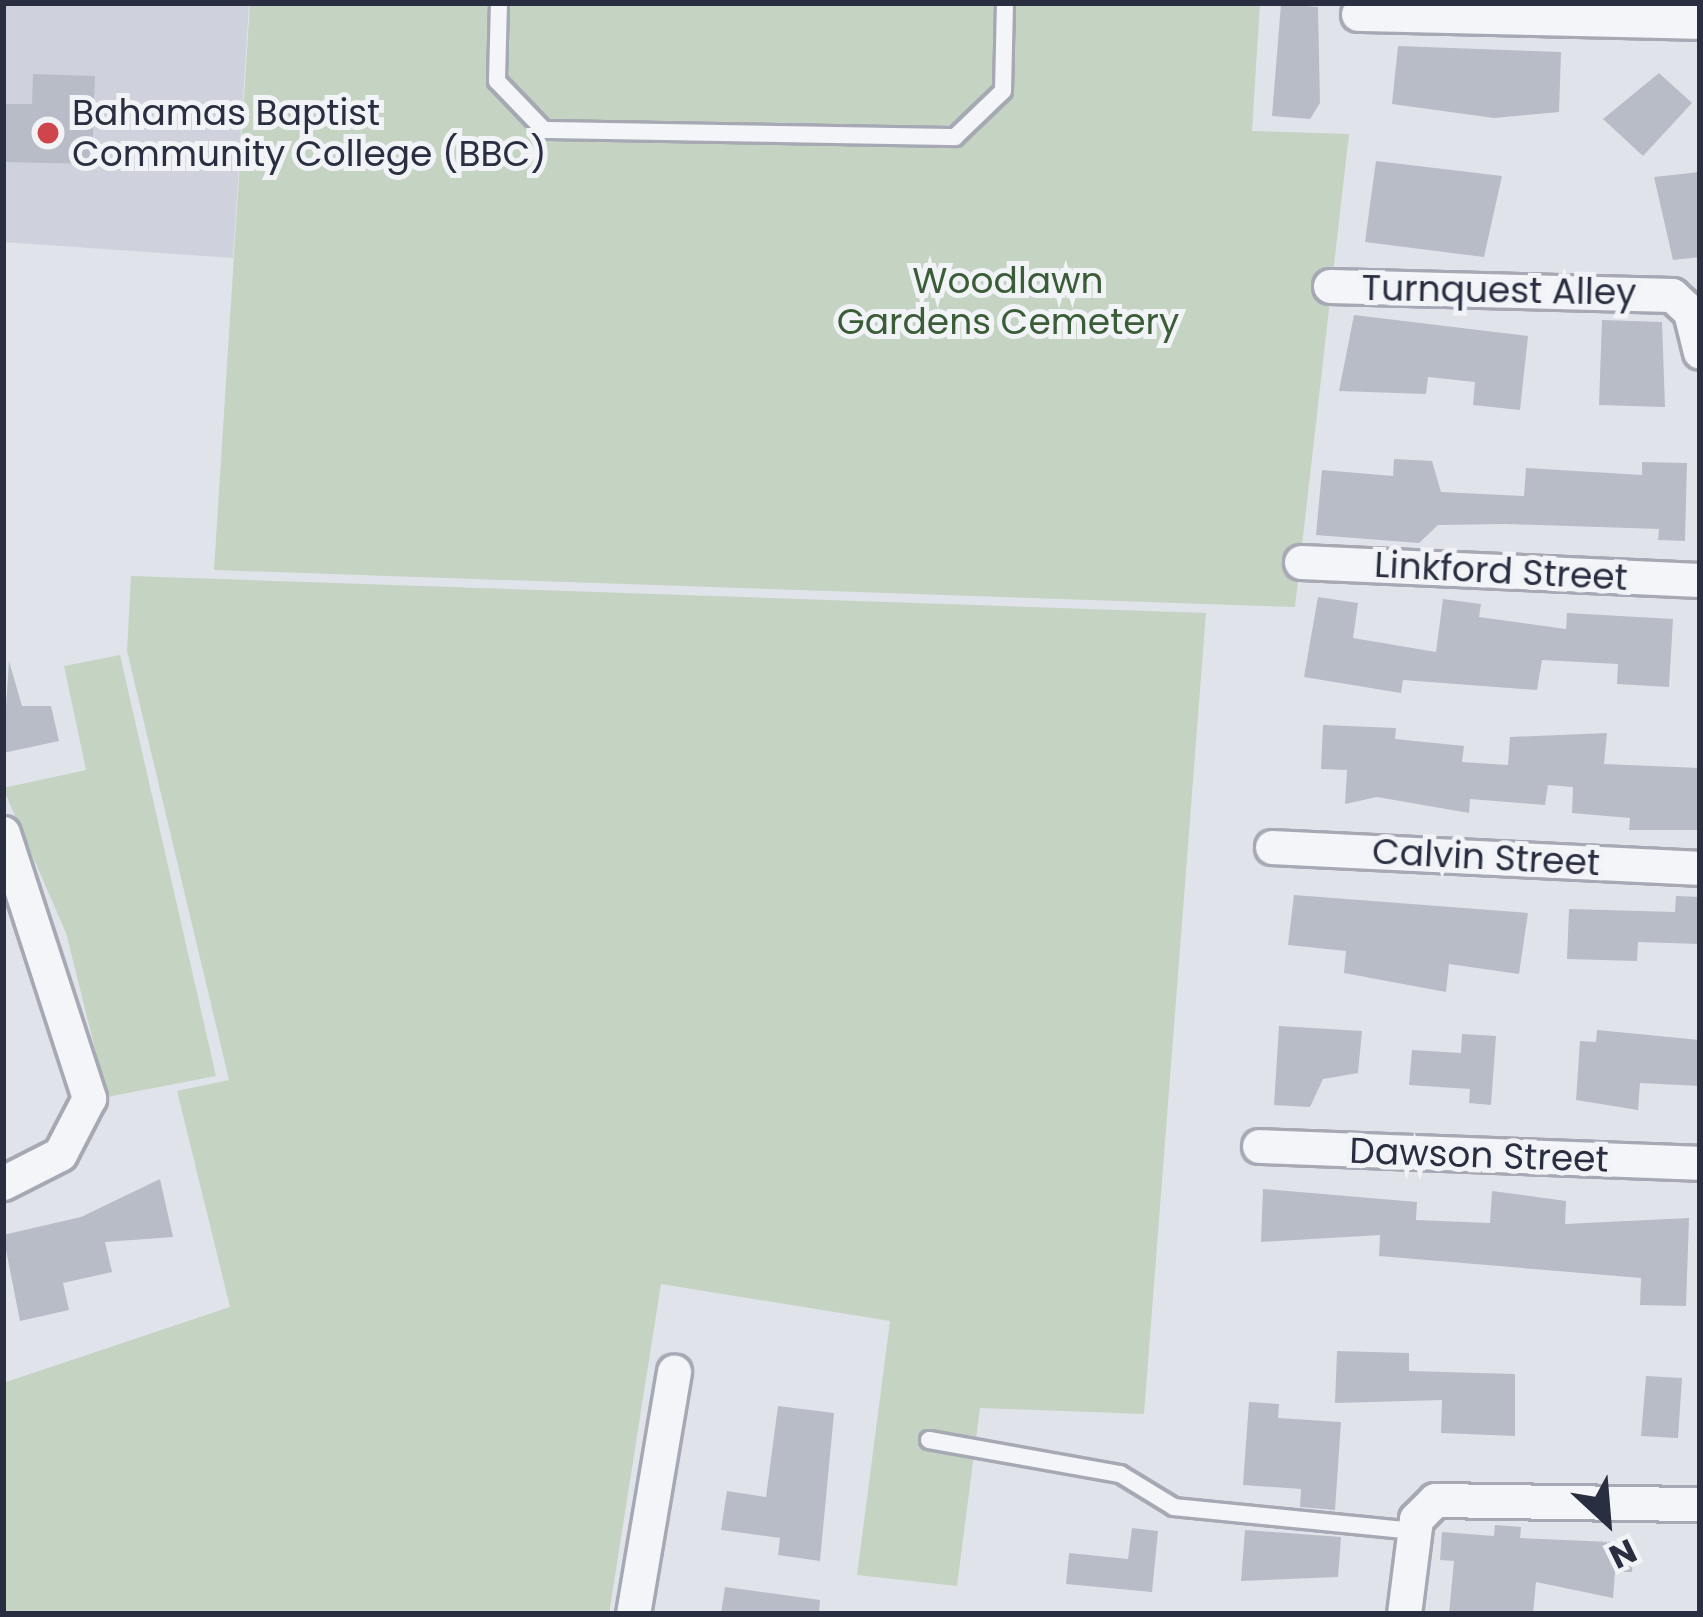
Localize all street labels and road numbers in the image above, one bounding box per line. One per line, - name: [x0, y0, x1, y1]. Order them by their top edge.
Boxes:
- street label: Turnquest Alley: [1361, 266, 1637, 314]
- street label: Linkford Street: [1373, 543, 1629, 599]
- street label: Calvin Street: [1371, 829, 1601, 885]
- street label: Dawson Street: [1349, 1129, 1609, 1181]

